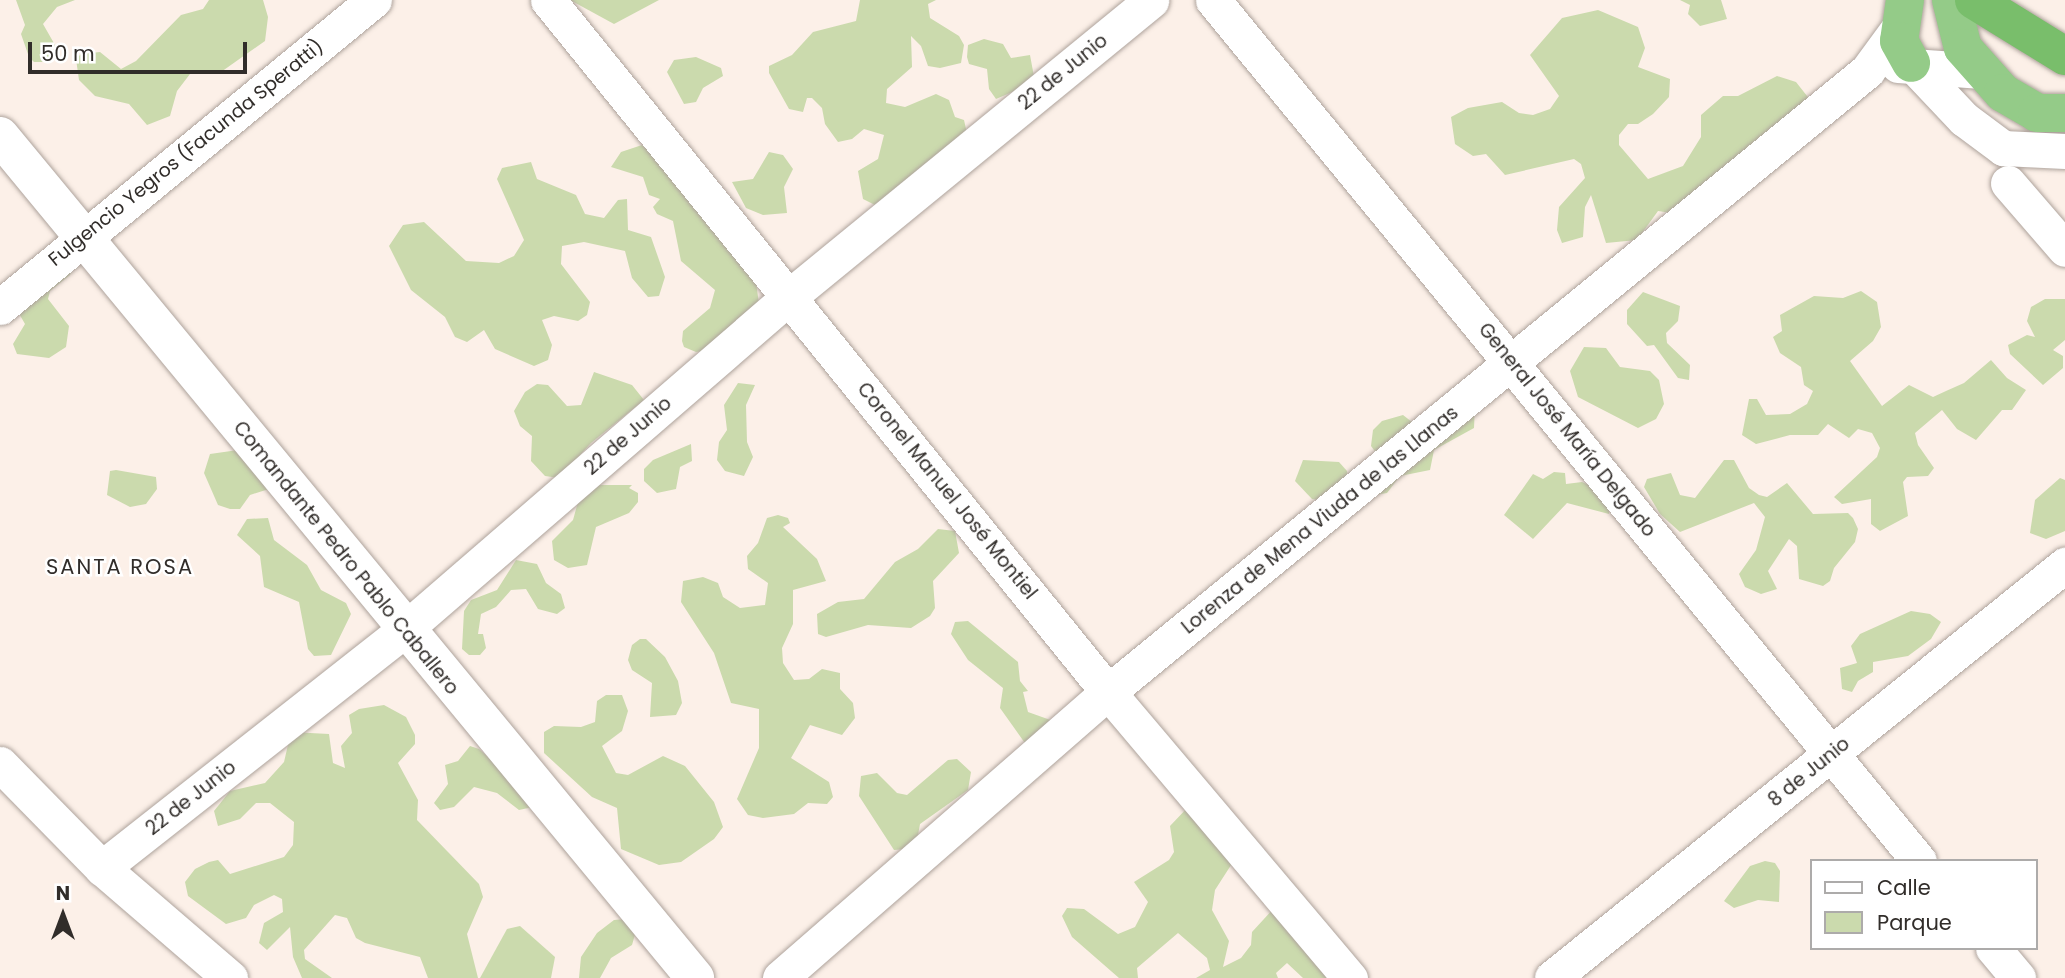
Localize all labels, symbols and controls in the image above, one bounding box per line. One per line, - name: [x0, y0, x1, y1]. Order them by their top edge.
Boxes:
- scale bar: [32, 28, 250, 72]
- street label: 22 de Junio: [1014, 29, 1112, 115]
- street label: Fulgencio Yegros (Facunda Speratti): [44, 35, 328, 271]
- text: 50 m: [41, 39, 95, 68]
- street label: General José María Delgado: [1474, 318, 1660, 542]
- street label: Coronel Manuel José Montiel: [852, 378, 1042, 604]
- street label: 22 de Junio: [580, 392, 676, 480]
- street label: Lorenza de Mena Viuda de las Llanas: [1177, 401, 1463, 639]
- street label: Comandante Pedro Pablo Caballero: [229, 417, 463, 699]
- district label: SANTA ROSA: [47, 554, 193, 580]
- street label: 8 de Junio: [1764, 732, 1854, 812]
- street label: 22 de Junio: [141, 756, 241, 840]
- legend: [1810, 859, 2037, 950]
- text: Calle: [1877, 873, 1931, 902]
- north arrow: [28, 880, 98, 950]
- text: N: [56, 880, 70, 907]
- text: Parque: [1877, 908, 1952, 937]

